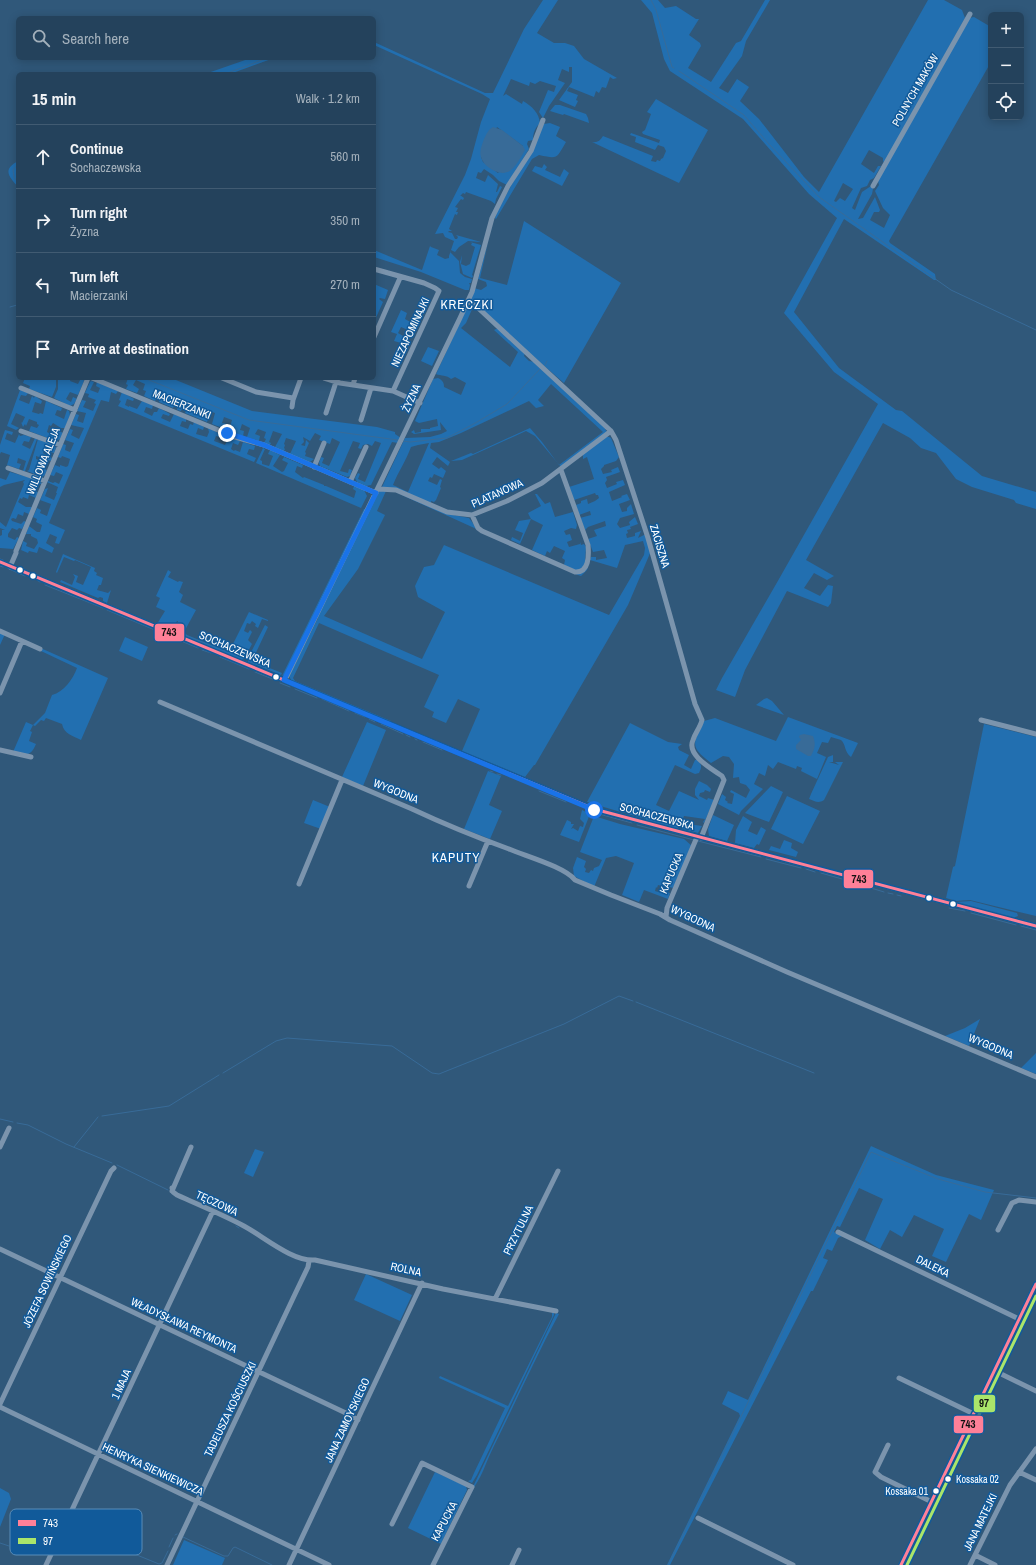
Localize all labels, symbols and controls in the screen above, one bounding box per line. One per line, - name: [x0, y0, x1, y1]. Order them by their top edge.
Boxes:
- map controls: [988, 12, 1024, 120]
- button: +: [988, 12, 1024, 48]
- search box: [16, 16, 376, 60]
- icon: search: [30, 27, 52, 49]
- text: Search here: [62, 28, 129, 49]
- button: −: [988, 48, 1024, 84]
- street label: POLNYCH MAKÓW: [889, 51, 942, 129]
- button: locate: [988, 84, 1024, 120]
- text: 15 min: [32, 87, 76, 110]
- text: Walk · 1.2 km: [296, 90, 360, 107]
- text: Continue: [70, 138, 123, 159]
- icon: ahead: [32, 146, 54, 168]
- text: 560 m: [330, 148, 360, 165]
- text: Sochaczewska: [70, 159, 141, 176]
- text: Turn right: [70, 202, 127, 223]
- icon: right: [32, 210, 54, 232]
- text: 350 m: [330, 212, 360, 229]
- text: Żyzna: [70, 223, 99, 240]
- text: Turn left: [70, 266, 118, 287]
- icon: left: [32, 274, 54, 296]
- text: 270 m: [330, 276, 360, 293]
- text: Macierzanki: [70, 287, 128, 304]
- street label: NIEZAPOMINAJKI: [388, 295, 432, 369]
- district label: KRĘCZKI: [440, 296, 494, 313]
- icon: arrive: [32, 338, 54, 360]
- text: Arrive at destination: [70, 338, 189, 359]
- street label: ŻYZNA: [398, 381, 424, 414]
- street label: MACIERZANKI: [151, 386, 213, 422]
- street label: WILLOWA ALEJA: [23, 424, 63, 497]
- route end: [218, 424, 236, 442]
- street label: PLATANOWA: [469, 475, 526, 511]
- street label: ZACISZNA: [647, 523, 674, 570]
- unlabelled marker: [15, 565, 25, 575]
- unlabelled marker: [28, 571, 38, 581]
- line badge: 743: [154, 623, 185, 642]
- text: 743: [161, 625, 177, 639]
- street label: SOCHACZEWSKA: [197, 628, 274, 671]
- unlabelled marker: [271, 672, 281, 682]
- street label: WYGODNA: [371, 776, 422, 807]
- street label: SOCHACZEWSKA: [618, 799, 697, 833]
- route start: [585, 801, 603, 819]
- district label: KAPUTY: [432, 849, 480, 866]
- street label: KAPUCKA: [656, 850, 686, 896]
- line badge: 743: [843, 869, 874, 889]
- text: 743: [851, 872, 867, 886]
- unlabelled marker: [924, 893, 934, 903]
- unlabelled marker: [948, 899, 958, 909]
- street label: WYGODNA: [668, 902, 718, 935]
- street label: WYGODNA: [966, 1030, 1017, 1062]
- street label: TĘCZOWA: [194, 1187, 241, 1219]
- street label: PRZYTULNA: [500, 1202, 536, 1257]
- street label: JÓZEFA SOWIŃSKIEGO: [19, 1232, 75, 1330]
- street label: DALEKA: [914, 1252, 953, 1281]
- street label: ROLNA: [389, 1259, 424, 1279]
- street label: WŁADYSŁAWA REYMONTA: [129, 1294, 240, 1356]
- street label: TADEUSZA KOŚCIUSZKI: [201, 1359, 259, 1459]
- street label: 1 MAJA: [108, 1366, 134, 1401]
- street label: JANA ZAMOYSKIEGO: [321, 1375, 373, 1465]
- line badge: 97: [973, 1394, 996, 1413]
- text: 97: [979, 1396, 989, 1410]
- line badge: 743: [953, 1415, 984, 1434]
- text: 743: [960, 1417, 976, 1431]
- street label: HENRYKA SIENKIEWICZA: [100, 1439, 207, 1499]
- place label: Kossaka 02: [956, 1473, 999, 1486]
- marker: Kossaka 02: [943, 1474, 953, 1484]
- place label: Kossaka 01: [885, 1485, 928, 1498]
- marker: Kossaka 01: [931, 1486, 941, 1496]
- street label: JANA MATEJKI: [960, 1491, 1000, 1553]
- street label: KAPUCKA: [428, 1498, 461, 1543]
- legend: [10, 1509, 142, 1555]
- text: 743: [43, 1516, 58, 1530]
- text: 97: [43, 1534, 53, 1548]

